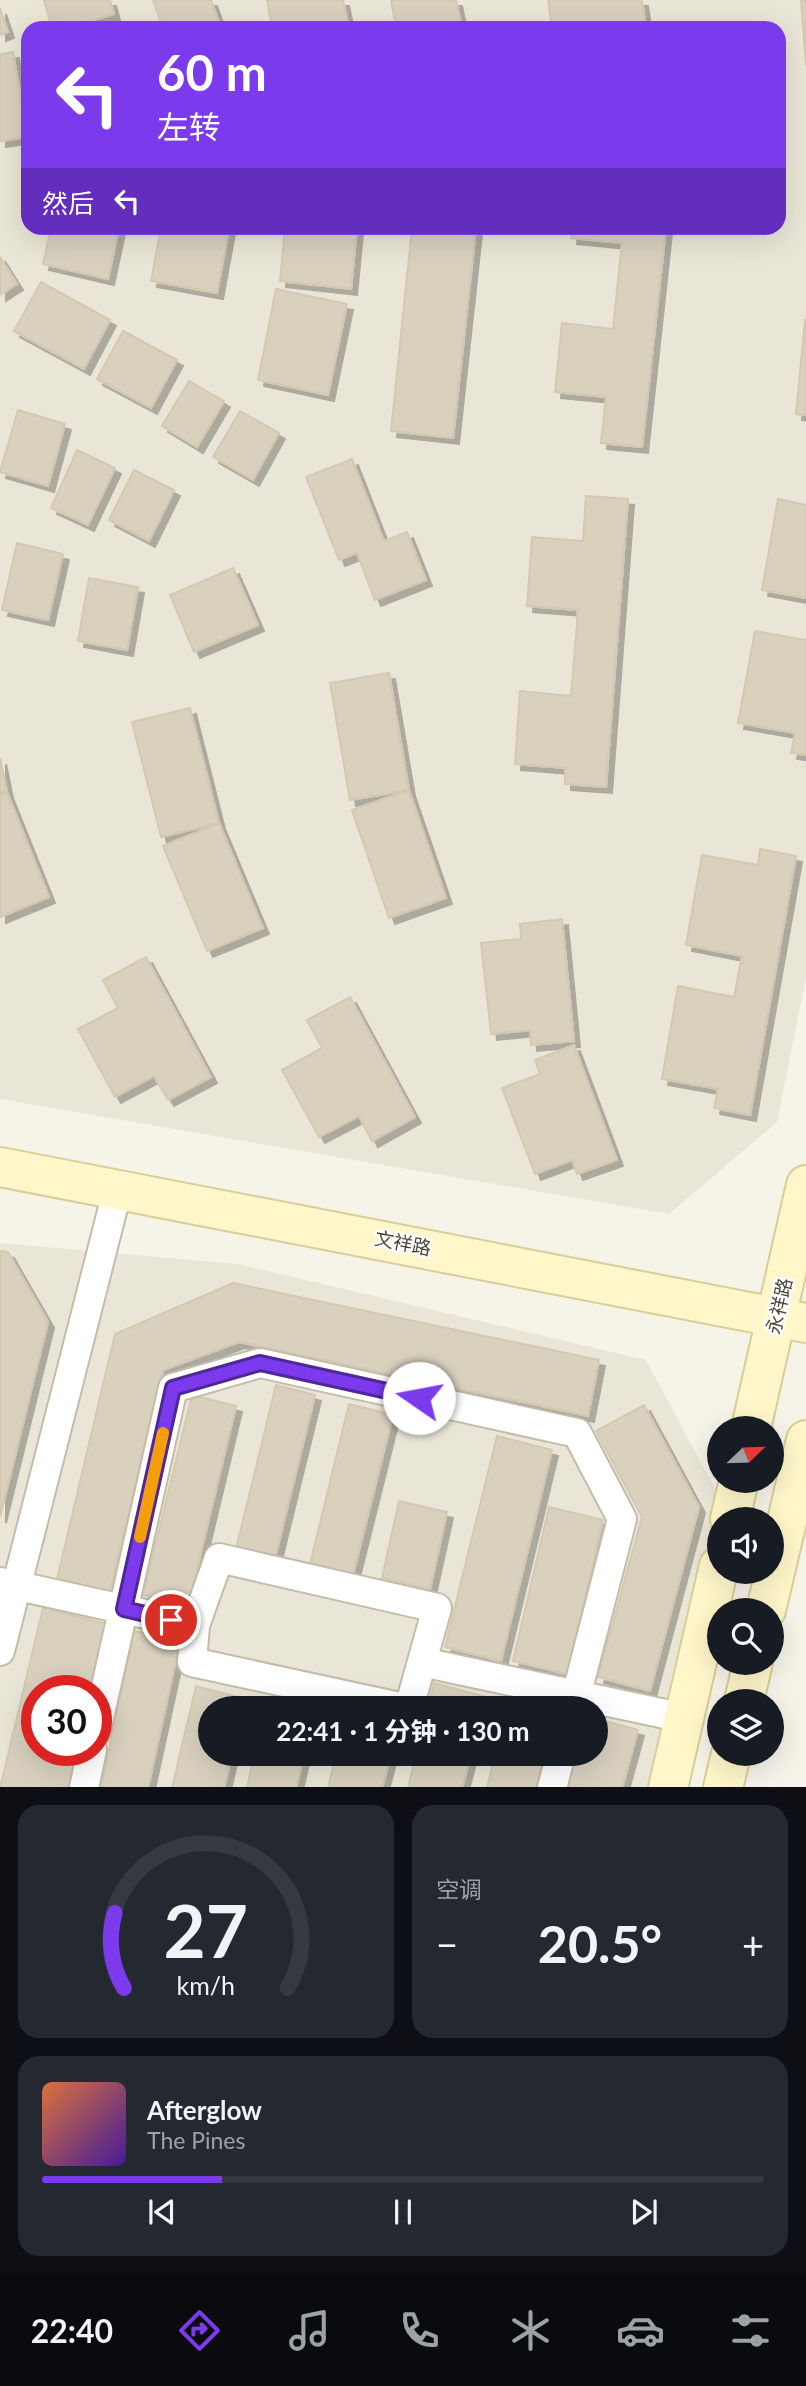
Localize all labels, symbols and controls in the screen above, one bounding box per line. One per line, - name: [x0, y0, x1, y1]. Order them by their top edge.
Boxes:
- text: 60 m: [157, 43, 267, 101]
- icon: left: [42, 49, 133, 140]
- text: 左转: [157, 107, 221, 146]
- icon: left: [108, 182, 146, 220]
- text: 然后: [42, 187, 94, 219]
- street label: 文祥路: [373, 1226, 433, 1259]
- street label: 永祥路: [761, 1276, 796, 1336]
- position arrow: [382, 1361, 456, 1435]
- north arrow: [707, 1416, 784, 1493]
- map controls: [707, 1416, 784, 1766]
- button: sound: [707, 1507, 784, 1584]
- pin: [141, 1590, 201, 1650]
- button: search: [707, 1598, 784, 1675]
- icon: arrive: [152, 1601, 190, 1639]
- speed limit sign: 30: [21, 1675, 112, 1766]
- button: layers: [707, 1689, 784, 1766]
- text: 22:41 · 1 分钟 · 130 m: [276, 1715, 530, 1747]
- text: 空调: [436, 1875, 482, 1903]
- text: 27: [164, 1886, 248, 1974]
- text: 20.5°: [538, 1912, 662, 1974]
- text: −: [436, 1921, 458, 1967]
- text: +: [742, 1921, 764, 1967]
- text: km/h: [177, 1969, 235, 1999]
- text: Afterglow: [147, 2094, 262, 2126]
- text: The Pines: [147, 2126, 245, 2154]
- icon: previous: [143, 2193, 181, 2231]
- icon: pause: [384, 2193, 422, 2231]
- icon: next: [625, 2193, 663, 2231]
- icon: directions: [175, 2306, 224, 2355]
- icon: music: [285, 2306, 334, 2355]
- icon: phone: [395, 2306, 444, 2355]
- icon: climate: [506, 2306, 555, 2355]
- icon: car: [616, 2306, 665, 2355]
- icon: filters: [726, 2306, 775, 2355]
- text: 22:40: [31, 2311, 113, 2350]

